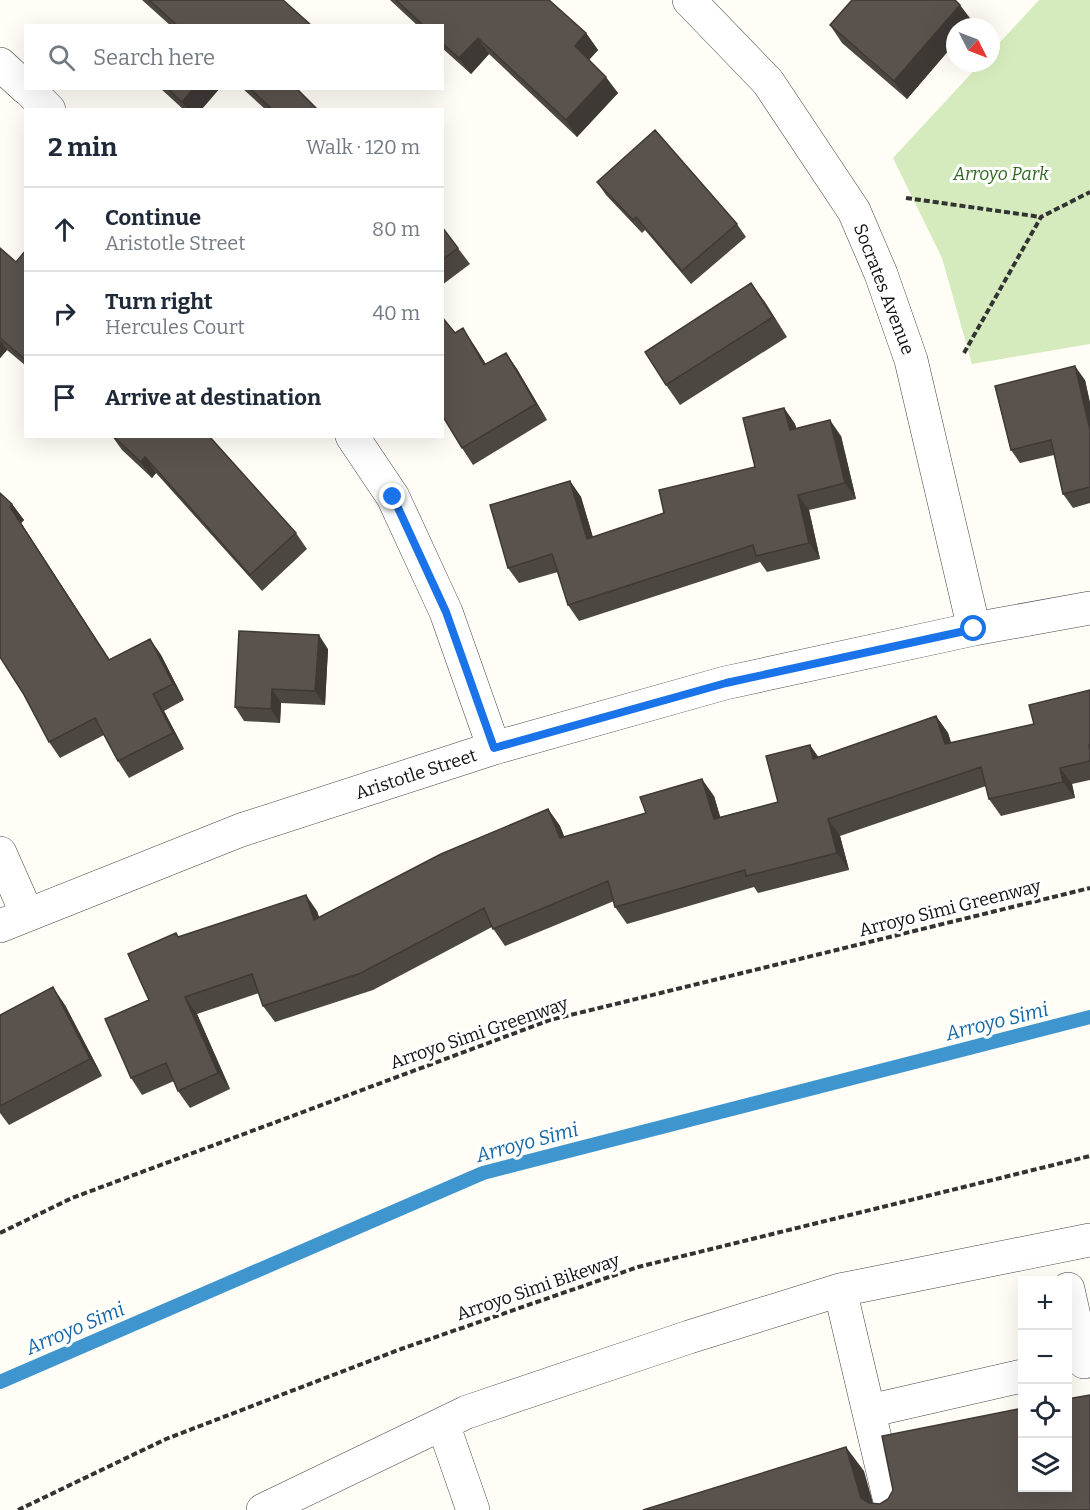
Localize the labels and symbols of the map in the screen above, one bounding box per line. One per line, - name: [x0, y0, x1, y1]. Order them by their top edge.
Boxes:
- north arrow: [946, 18, 1000, 72]
- park label: Arroyo Park: [952, 163, 1049, 185]
- street label: Socrates Avenue: [849, 220, 919, 358]
- route end: [379, 483, 405, 509]
- route start: [960, 615, 986, 641]
- street label: Aristotle Street: [352, 744, 480, 804]
- street label: Arroyo Simi Greenway: [857, 875, 1044, 941]
- street label: Arroyo Simi Greenway: [387, 992, 571, 1074]
- water label: Arroyo Simi: [942, 997, 1051, 1046]
- water label: Arroyo Simi: [472, 1117, 581, 1167]
- street label: Arroyo Simi Bikeway: [454, 1249, 623, 1325]
- water label: Arroyo Simi: [21, 1296, 128, 1360]

